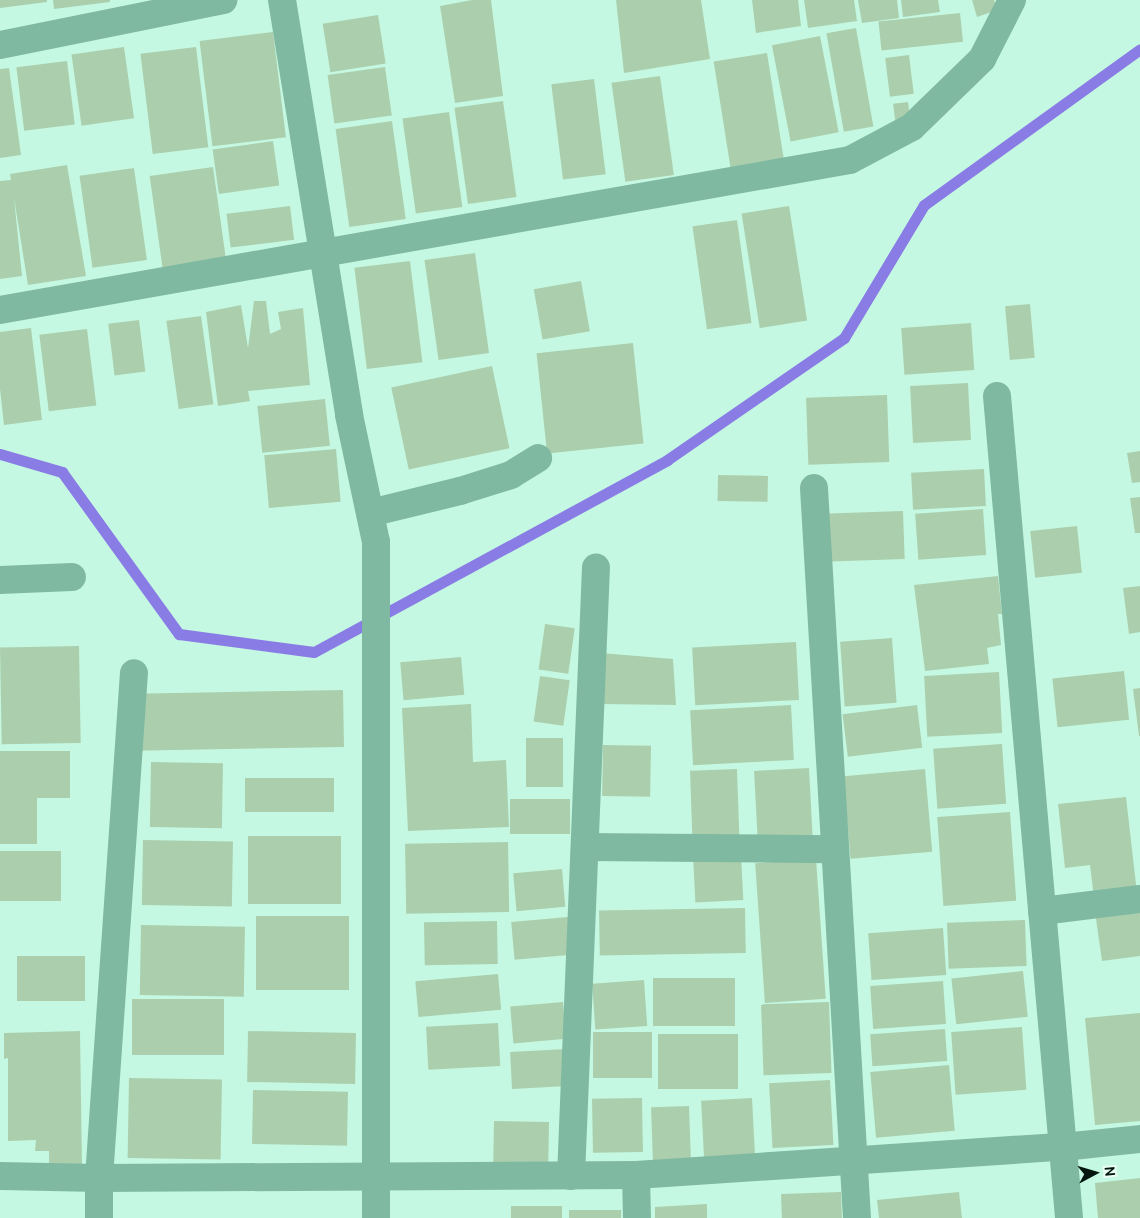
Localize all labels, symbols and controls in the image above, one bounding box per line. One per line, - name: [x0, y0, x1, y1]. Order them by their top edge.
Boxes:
- north arrow: [1070, 1148, 1120, 1198]
- text: N: [1100, 1166, 1119, 1177]

